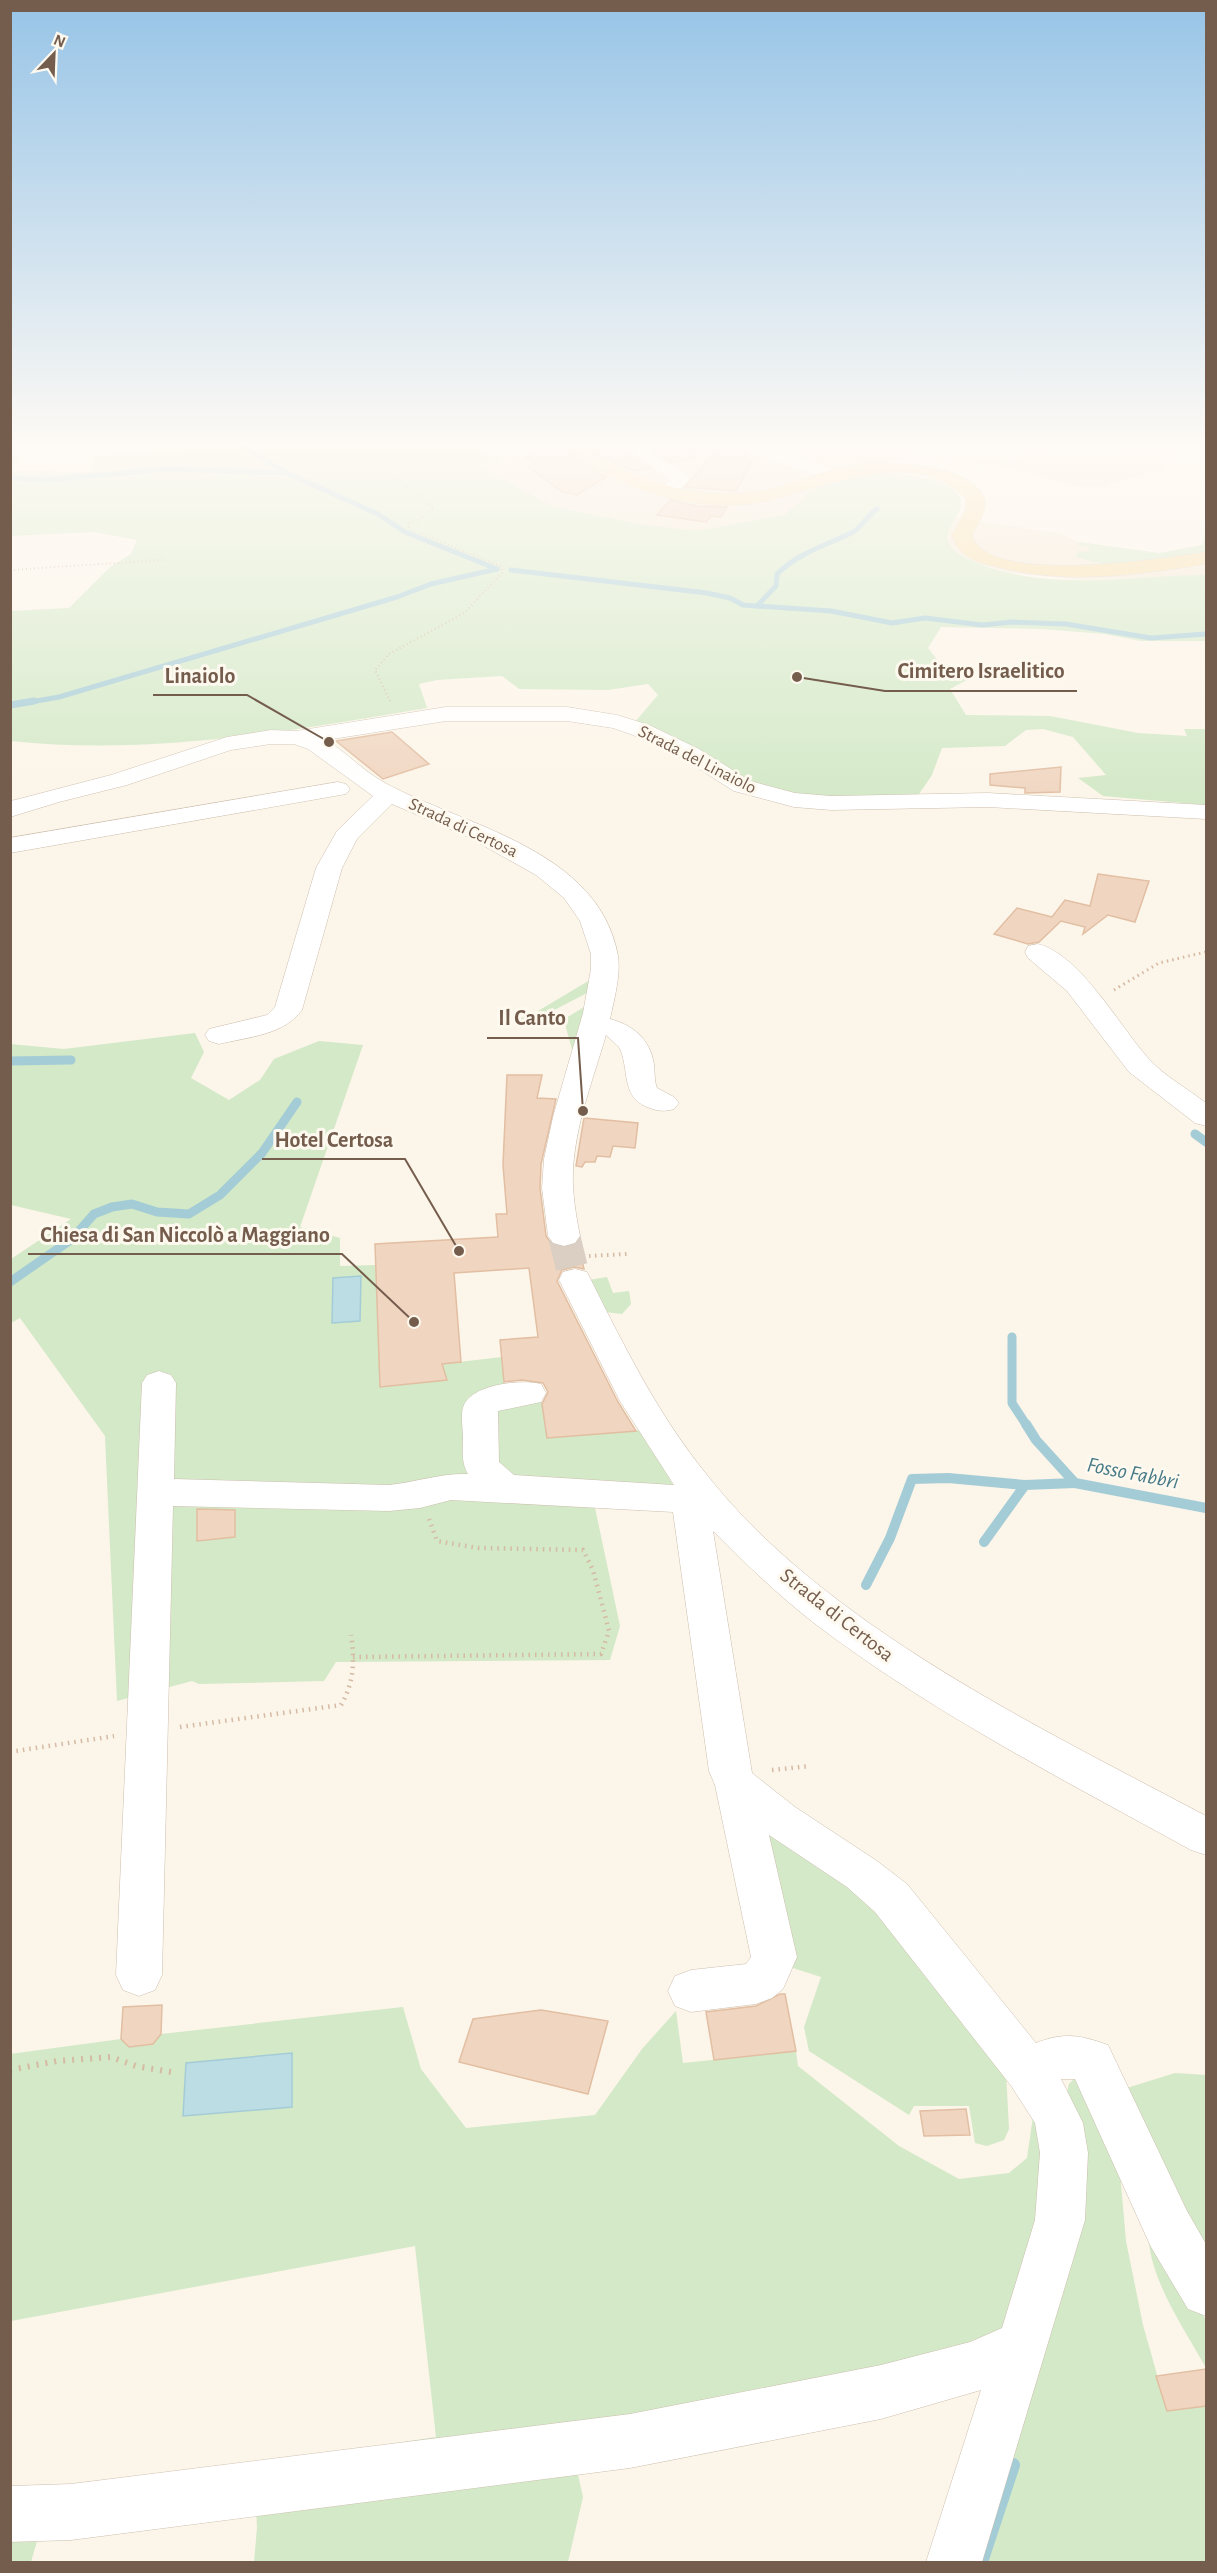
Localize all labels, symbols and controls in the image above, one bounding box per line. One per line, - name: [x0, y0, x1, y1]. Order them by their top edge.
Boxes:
- north arrow: [24, 24, 84, 84]
- text: N: [51, 32, 68, 51]
- callout: Cimitero Israelitico: [885, 651, 1077, 691]
- callout: Linaiolo: [153, 655, 247, 695]
- text: Cimitero Israelitico: [897, 660, 1065, 682]
- text: Linaiolo: [165, 665, 236, 687]
- street label: Strada del Linaiolo: [635, 723, 759, 798]
- street label: Strada di Certosa: [406, 795, 520, 861]
- callout: Il Canto: [487, 998, 578, 1038]
- text: Il Canto: [498, 1007, 566, 1029]
- callout: Hotel Certosa: [262, 1119, 405, 1159]
- text: Hotel Certosa: [275, 1129, 394, 1151]
- callout: Chiesa di San Niccolò a Maggiano: [28, 1214, 342, 1254]
- text: Chiesa di San Niccolò a Maggiano: [40, 1224, 330, 1246]
- water label: Fosso Fabbri: [1085, 1453, 1181, 1493]
- street label: Strada di Certosa: [776, 1564, 898, 1666]

